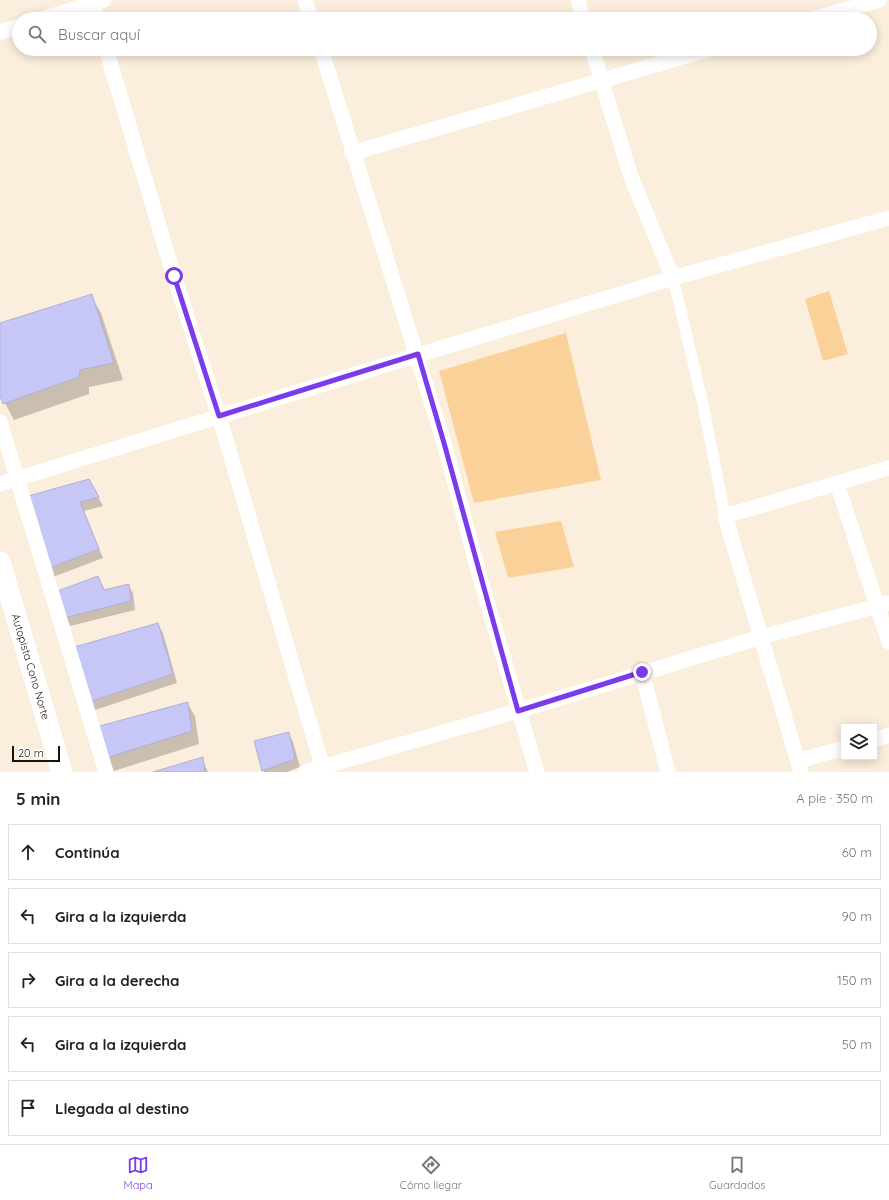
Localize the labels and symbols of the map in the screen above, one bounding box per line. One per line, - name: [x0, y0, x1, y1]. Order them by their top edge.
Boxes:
- route start: [165, 267, 183, 285]
- street label: Autopista Cono Norte: [9, 612, 53, 721]
- route end: [633, 663, 651, 681]
- scale bar: [12, 744, 60, 763]

